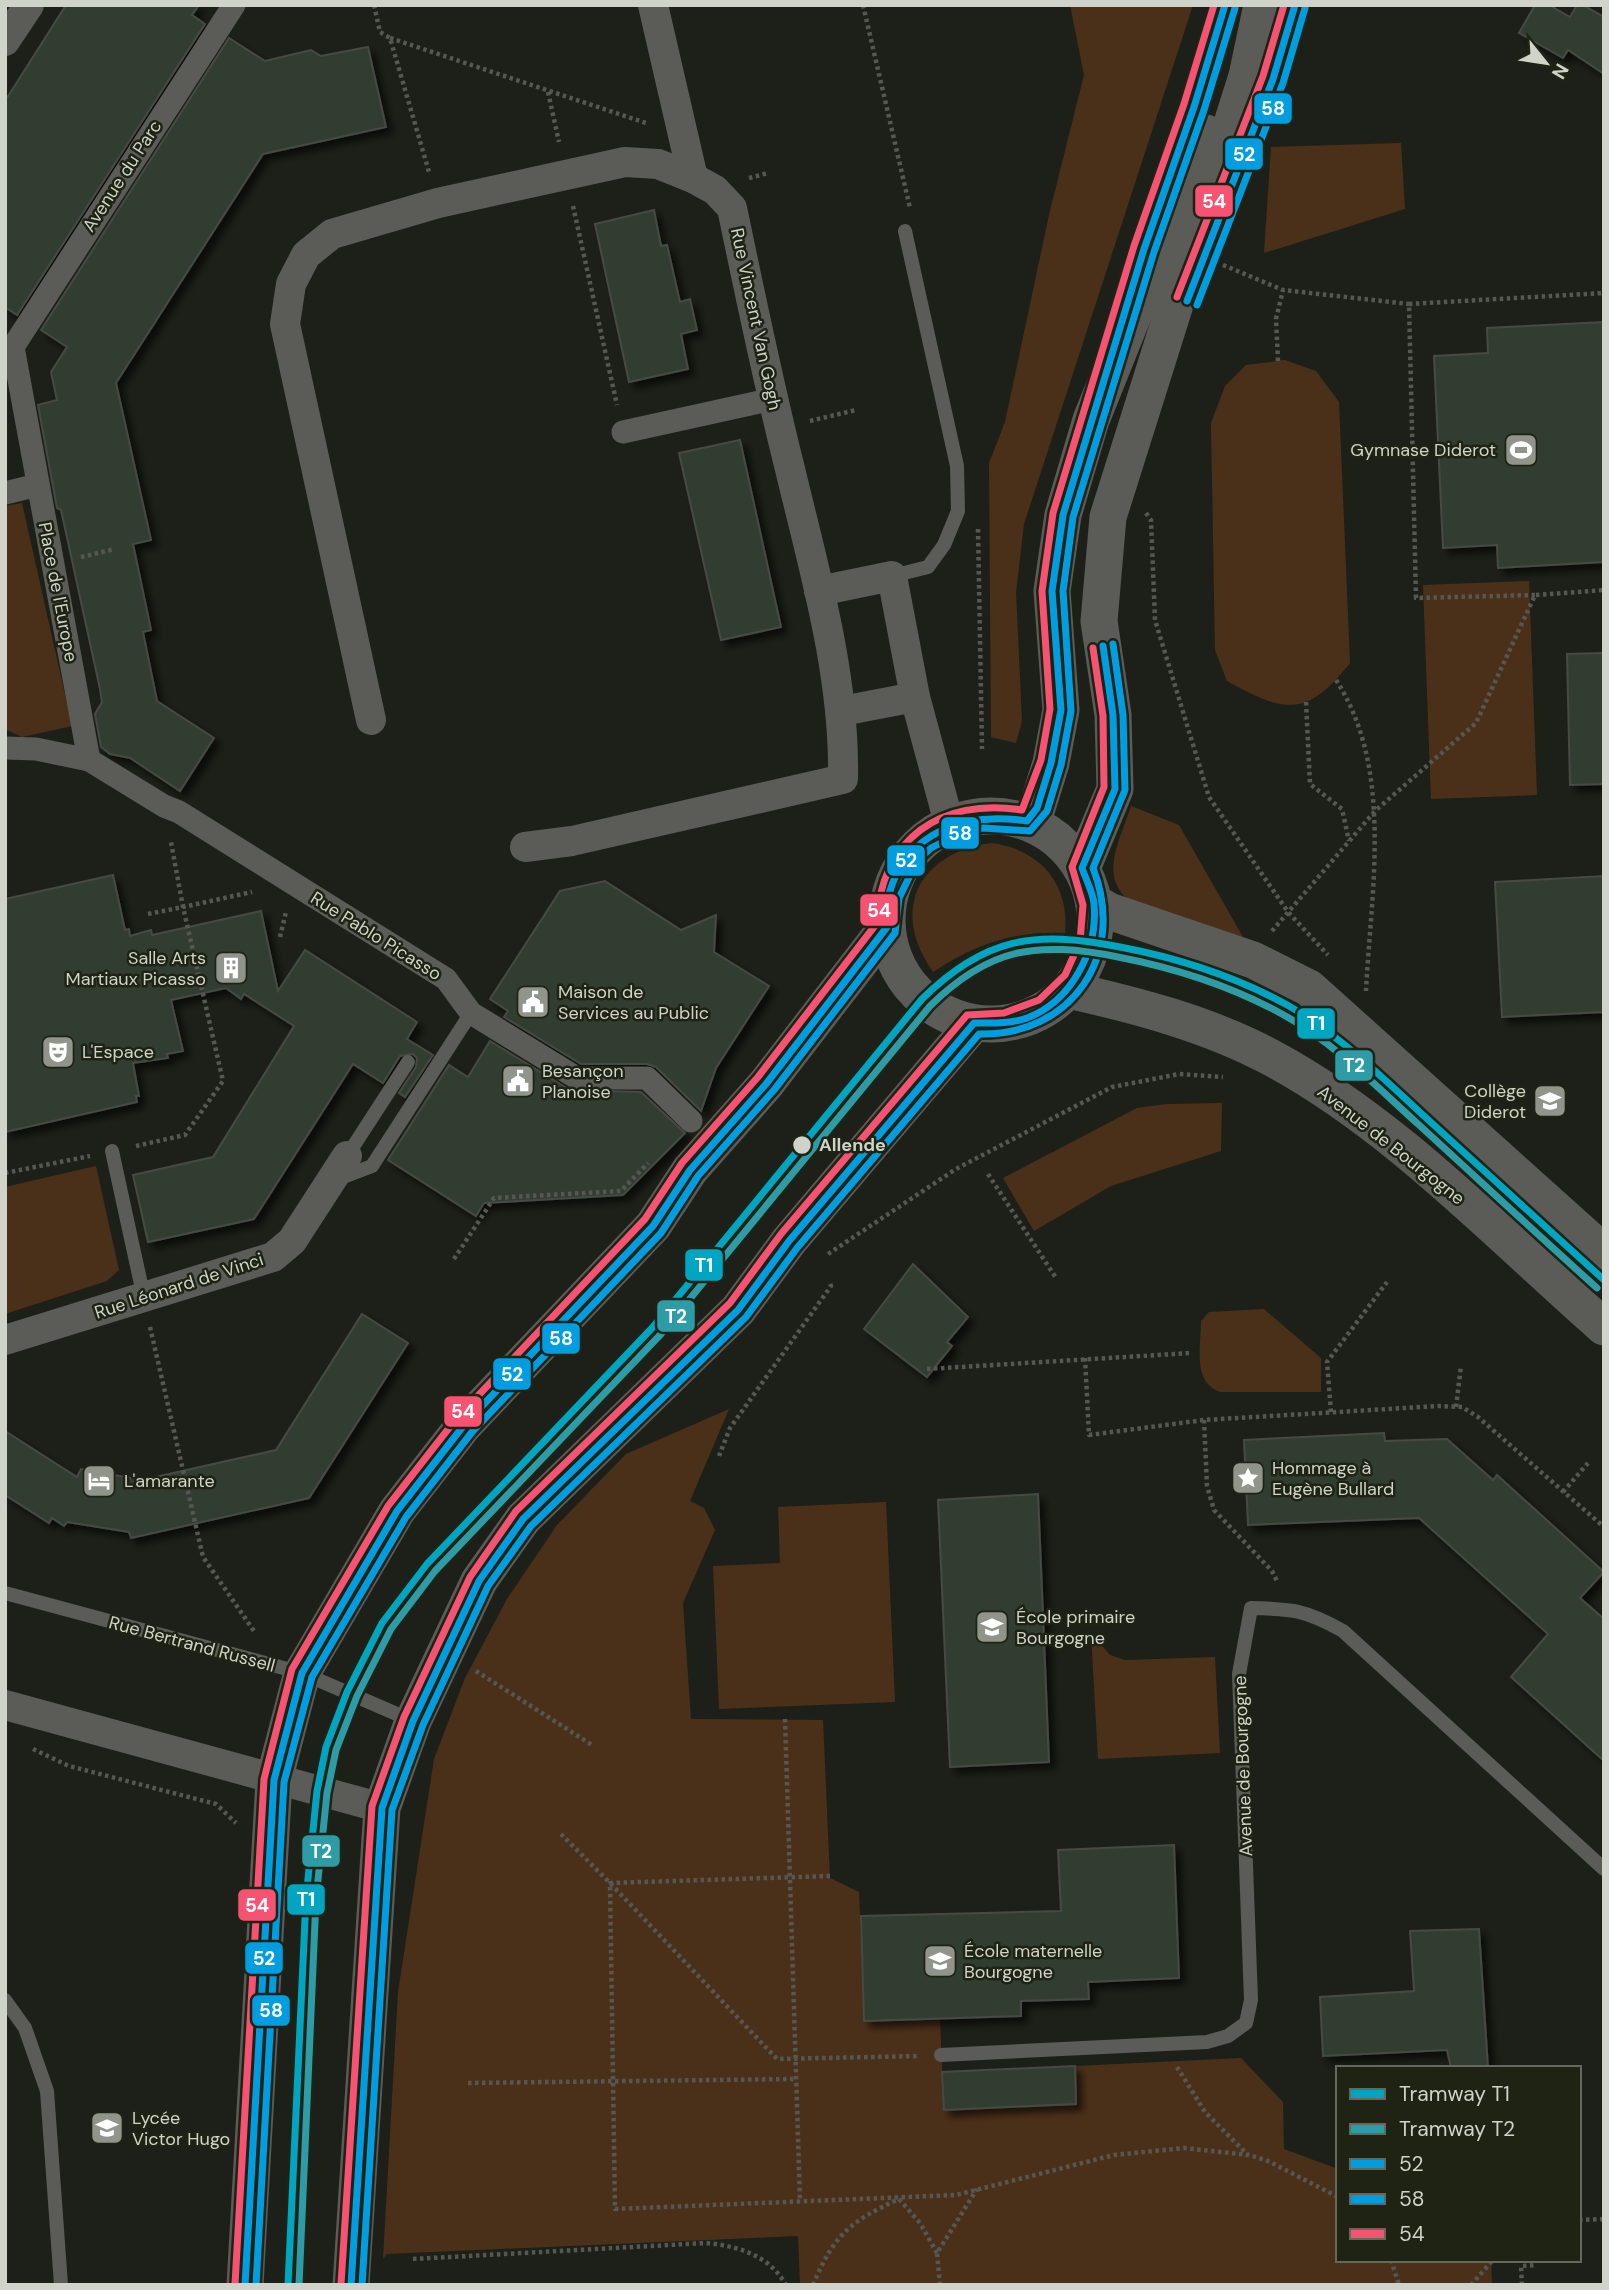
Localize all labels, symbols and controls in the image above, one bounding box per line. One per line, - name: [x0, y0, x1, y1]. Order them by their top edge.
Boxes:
- north arrow: [1511, 28, 1581, 98]
- text: N: [1546, 59, 1575, 84]
- line badge: 58: [1253, 92, 1293, 125]
- text: 58: [1261, 96, 1285, 121]
- street label: Avenue du Parc: [77, 115, 167, 237]
- line badge: 52: [1224, 137, 1264, 171]
- text: 52: [1233, 142, 1255, 167]
- line badge: 54: [1194, 184, 1234, 218]
- text: 54: [1202, 189, 1226, 214]
- street label: Rue Vincent Van Gogh: [725, 226, 787, 412]
- sports icon: Gymnase Diderot: [1502, 431, 1540, 469]
- place label: Gymnase Diderot: [1350, 438, 1496, 462]
- street label: Place de l'Europe: [33, 520, 83, 664]
- line badge: 58: [940, 816, 980, 850]
- text: 58: [948, 821, 972, 846]
- line badge: 52: [886, 844, 926, 877]
- text: 52: [895, 848, 917, 873]
- street label: Rue Pablo Picasso: [306, 886, 446, 986]
- line badge: 54: [859, 893, 899, 927]
- text: 54: [867, 898, 891, 923]
- place label: Salle Arts Martiaux Picasso: [66, 946, 206, 991]
- building icon: Salle Arts Martiaux Picasso: [212, 949, 250, 987]
- place label: Maison de Services au Public: [558, 980, 709, 1025]
- public building icon: Maison de Services au Public: [514, 983, 552, 1021]
- line badge: T1: [1296, 1007, 1336, 1040]
- text: T1: [1307, 1011, 1325, 1036]
- theatre icon: L'Espace: [39, 1033, 77, 1071]
- place label: L'Espace: [82, 1040, 154, 1064]
- line badge: T2: [1334, 1049, 1374, 1082]
- text: T2: [1343, 1053, 1365, 1078]
- place label: Besançon Planoise: [542, 1059, 624, 1104]
- public building icon: Besançon Planoise: [499, 1062, 537, 1100]
- place label: Collège Diderot: [1464, 1079, 1526, 1124]
- street label: Avenue de Bourgogne: [1312, 1080, 1470, 1210]
- school or university icon: Collège Diderot: [1531, 1082, 1569, 1120]
- place label: Allende: [819, 1133, 886, 1157]
- marker: Allende: [791, 1134, 813, 1156]
- street label: Rue Léonard de Vinci: [92, 1247, 266, 1325]
- line badge: T1: [684, 1248, 724, 1282]
- text: T1: [695, 1253, 713, 1278]
- line badge: T2: [656, 1299, 696, 1333]
- text: T2: [665, 1304, 687, 1329]
- line badge: 58: [541, 1322, 581, 1355]
- text: 58: [549, 1326, 573, 1351]
- line badge: 52: [492, 1357, 532, 1391]
- text: 52: [501, 1362, 523, 1387]
- line badge: 54: [443, 1395, 483, 1428]
- text: 54: [451, 1399, 475, 1424]
- place label: Hommage à Eugène Bullard: [1272, 1456, 1394, 1501]
- place icon: Hommage à Eugène Bullard: [1229, 1459, 1267, 1497]
- hotel icon: L'amarante: [80, 1462, 118, 1500]
- place label: L'amarante: [124, 1469, 215, 1493]
- place label: École primaire Bourgogne: [1016, 1605, 1135, 1650]
- school or university icon: École primaire Bourgogne: [973, 1608, 1011, 1646]
- street label: Rue Bertrand Russell: [106, 1610, 278, 1678]
- street label: Avenue de Bourgogne: [1228, 1675, 1258, 1857]
- line badge: T2: [301, 1834, 341, 1868]
- text: T2: [310, 1839, 332, 1864]
- line badge: T1: [286, 1883, 326, 1916]
- text: T1: [297, 1887, 315, 1912]
- line badge: 54: [237, 1888, 277, 1922]
- text: 54: [245, 1893, 269, 1918]
- place label: École maternelle Bourgogne: [964, 1939, 1102, 1984]
- line badge: 52: [244, 1941, 284, 1975]
- school or university icon: École maternelle Bourgogne: [921, 1942, 959, 1980]
- text: 52: [253, 1946, 275, 1971]
- line badge: 58: [251, 1994, 291, 2027]
- text: 58: [259, 1998, 283, 2023]
- legend: [1336, 2066, 1581, 2262]
- text: Tramway T1: [1399, 2080, 1510, 2108]
- place label: Lycée Victor Hugo: [132, 2106, 230, 2151]
- school or university icon: Lycée Victor Hugo: [88, 2109, 126, 2147]
- text: Tramway T2: [1399, 2115, 1515, 2143]
- text: 52: [1399, 2150, 1424, 2178]
- text: 58: [1399, 2185, 1425, 2213]
- text: 54: [1399, 2220, 1425, 2248]

